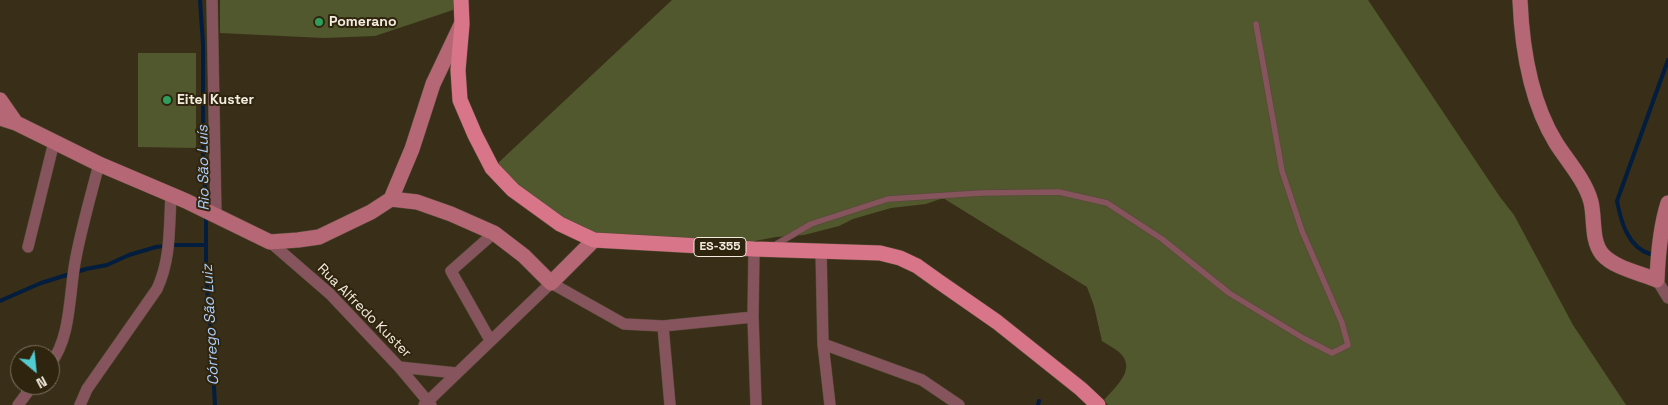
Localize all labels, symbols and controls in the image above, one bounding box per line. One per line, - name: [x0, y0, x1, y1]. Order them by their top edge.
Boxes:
- place label: Pomerano: [329, 14, 397, 30]
- marker: Pomerano: [313, 16, 325, 28]
- place label: Eitel Kuster: [177, 92, 254, 108]
- marker: Eitel Kuster: [161, 94, 173, 106]
- water label: Rio São Luís: [194, 125, 214, 211]
- road number: ES-355: [694, 238, 746, 256]
- street label: Rua Alfredo Kuster: [314, 261, 414, 361]
- water label: Córrego São Luiz: [199, 264, 223, 386]
- north arrow: [10, 345, 60, 395]
- text: N: [33, 372, 50, 393]

